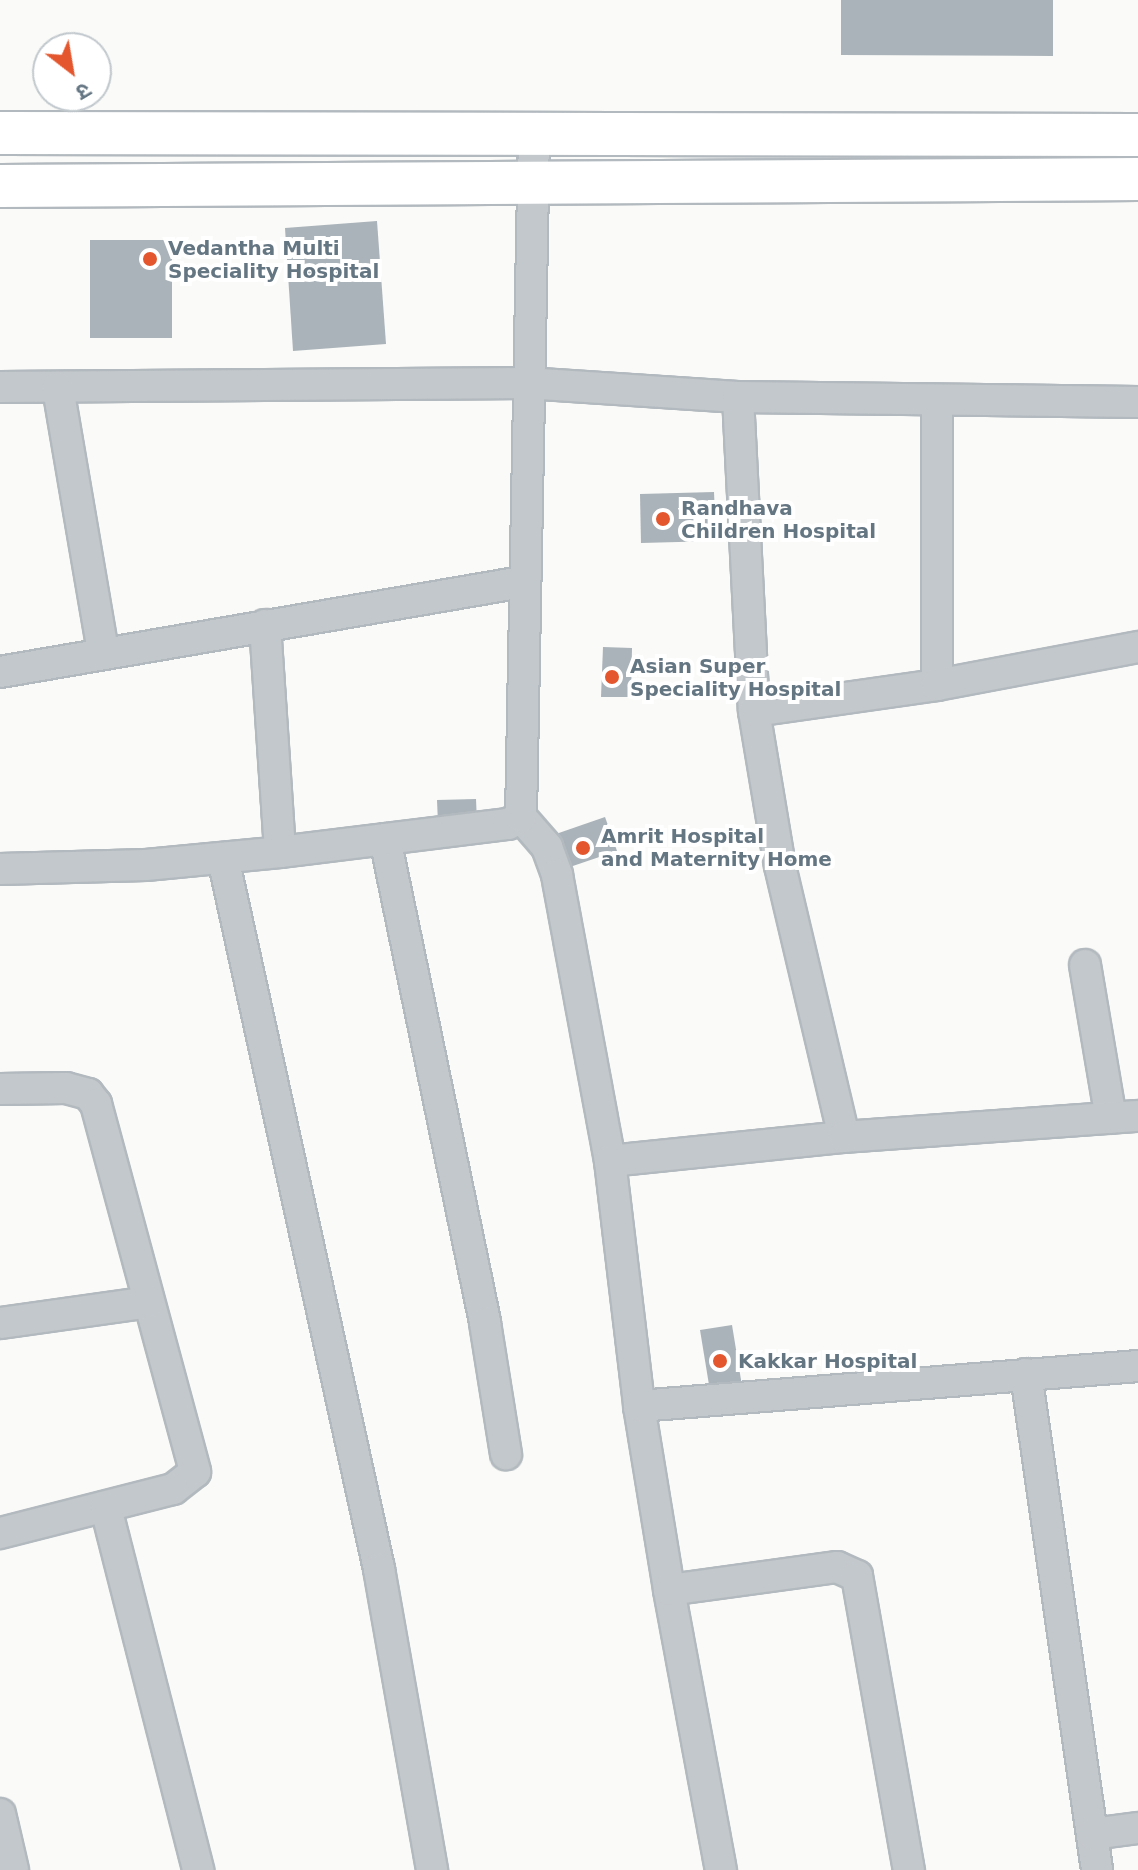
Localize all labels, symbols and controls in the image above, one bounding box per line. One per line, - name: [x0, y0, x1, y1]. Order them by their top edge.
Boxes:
- north arrow: [32, 32, 112, 112]
- text: उ: [72, 77, 96, 105]
- place label: Vedantha Multi Speciality Hospital: [168, 236, 379, 283]
- marker: Vedantha Multi Speciality Hospital: [139, 248, 161, 270]
- place label: Randhava Children Hospital: [681, 496, 876, 543]
- marker: Randhava Children Hospital: [652, 508, 674, 530]
- place label: Asian Super Speciality Hospital: [630, 654, 841, 701]
- marker: Asian Super Speciality Hospital: [601, 666, 623, 688]
- place label: Amrit Hospital and Maternity Home: [601, 824, 832, 871]
- marker: Amrit Hospital and Maternity Home: [572, 837, 594, 859]
- place label: Kakkar Hospital: [738, 1349, 917, 1373]
- marker: Kakkar Hospital: [709, 1350, 731, 1372]

